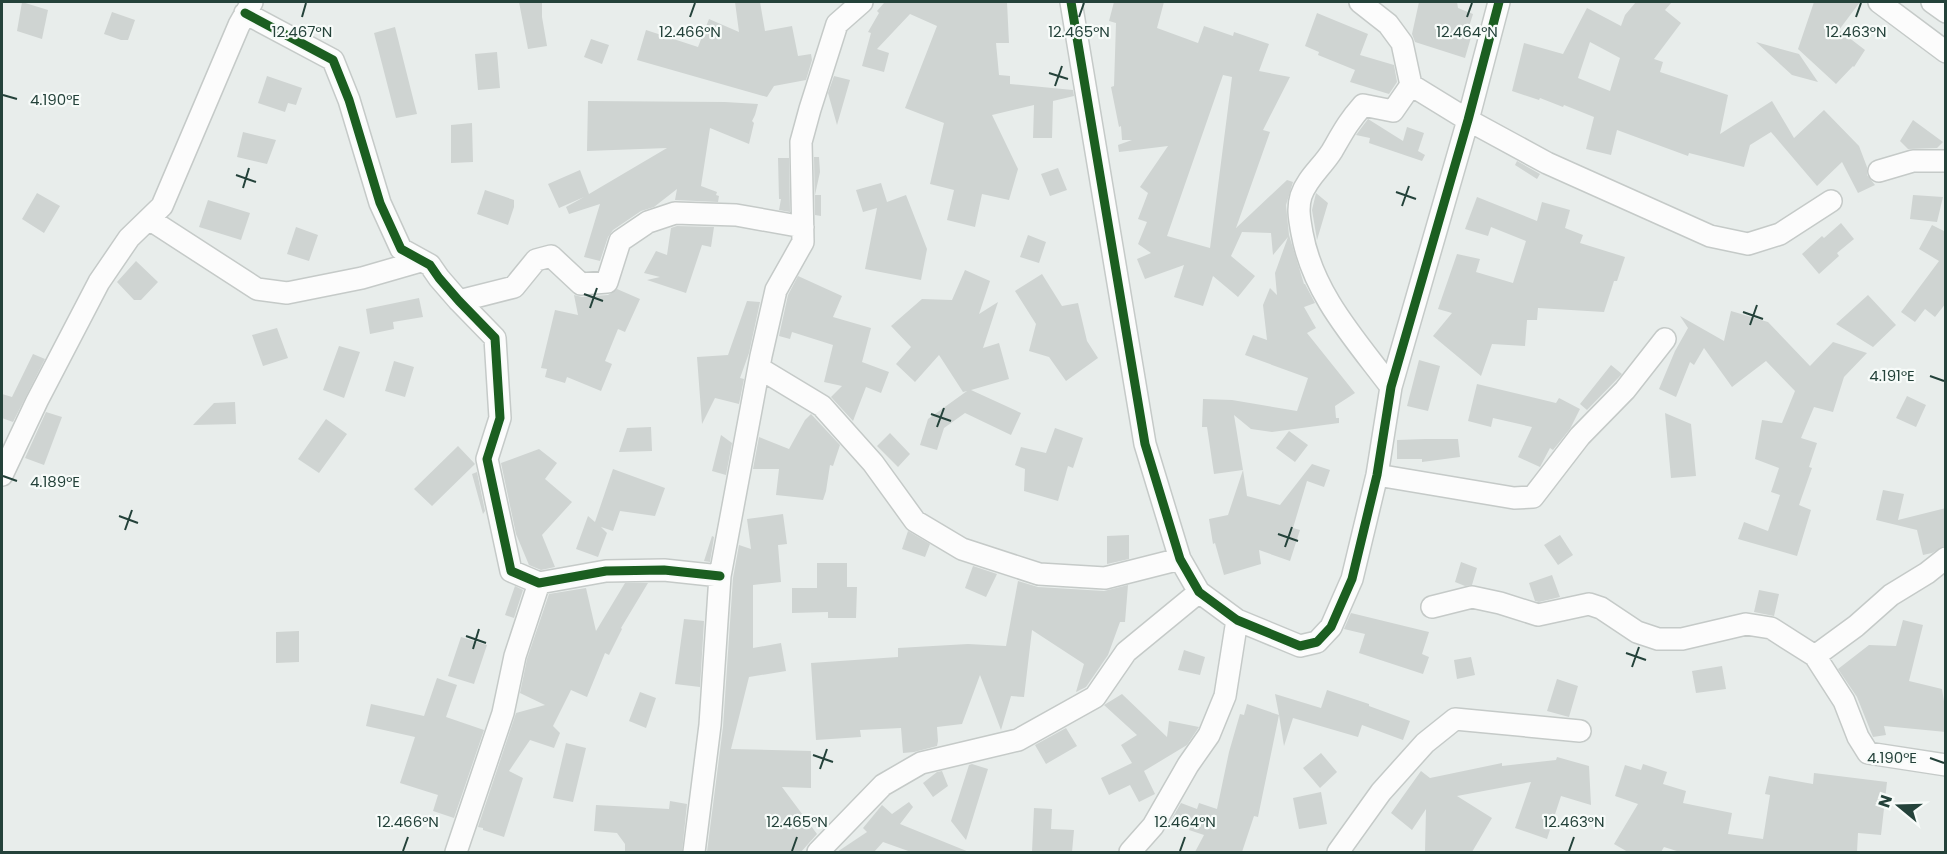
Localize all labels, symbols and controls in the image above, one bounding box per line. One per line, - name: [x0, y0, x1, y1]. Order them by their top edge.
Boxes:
- text: 12.467°N: [272, 21, 332, 42]
- text: 12.466°N: [659, 21, 721, 42]
- text: 12.465°N: [1048, 21, 1110, 42]
- text: 12.464°N: [1436, 21, 1498, 42]
- text: 12.463°N: [1825, 21, 1887, 42]
- text: 4.190°E: [30, 89, 80, 110]
- text: 4.191°E: [1869, 365, 1915, 386]
- text: 4.189°E: [30, 471, 80, 492]
- text: 4.190°E: [1867, 747, 1917, 768]
- north arrow: [1869, 776, 1929, 836]
- text: N: [1872, 792, 1898, 811]
- text: 12.466°N: [377, 811, 439, 832]
- text: 12.465°N: [766, 811, 828, 832]
- text: 12.464°N: [1154, 811, 1216, 832]
- text: 12.463°N: [1543, 811, 1605, 832]

